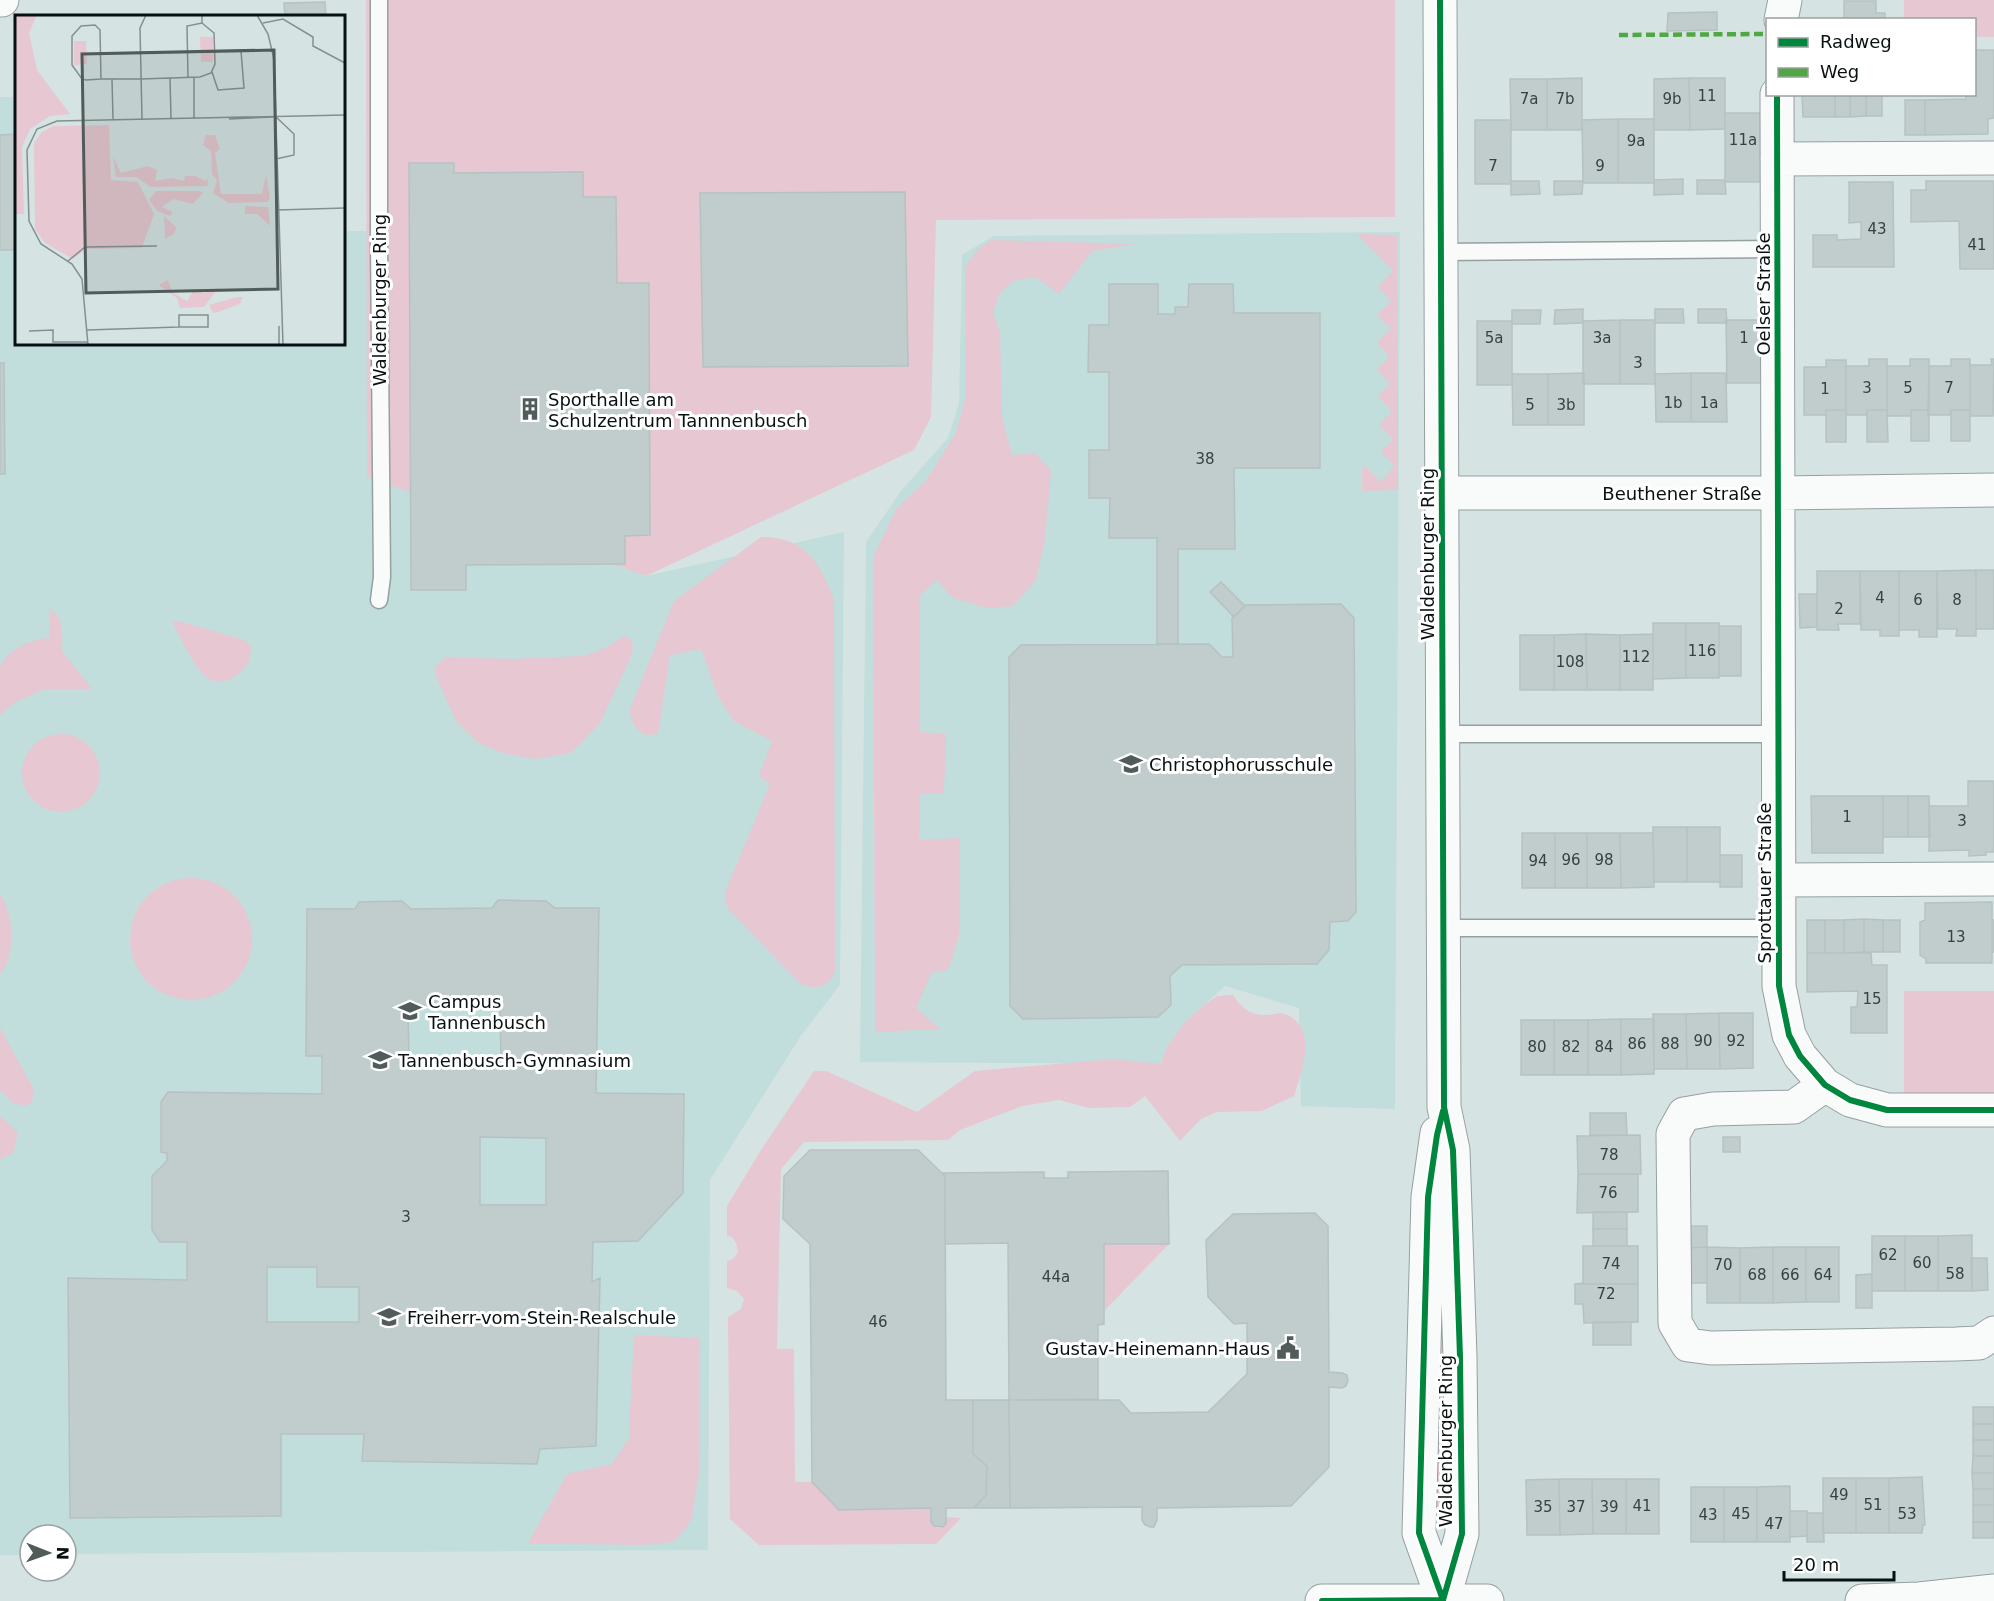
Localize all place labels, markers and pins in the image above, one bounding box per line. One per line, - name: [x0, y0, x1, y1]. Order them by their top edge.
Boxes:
- place label: Sporthalle am Schulzentrum Tannnenbusch: [548, 389, 807, 431]
- building icon: Sporthalle am Schulzentrum Tannnenbusch: [517, 396, 543, 422]
- school or university icon: Christophorusschule: [1118, 751, 1144, 777]
- place label: Christophorusschule: [1149, 754, 1333, 775]
- place label: Campus Tannenbusch: [427, 991, 546, 1033]
- school or university icon: Campus Tannenbusch: [397, 998, 423, 1024]
- school or university icon: Tannenbusch-Gymnasium: [367, 1047, 393, 1073]
- place label: Tannenbusch-Gymnasium: [397, 1050, 631, 1071]
- school or university icon: Freiherr-vom-Stein-Realschule: [376, 1304, 402, 1330]
- place label: Freiherr-vom-Stein-Realschule: [407, 1307, 676, 1328]
- public building icon: Gustav-Heinemann-Haus: [1275, 1335, 1301, 1361]
- place label: Gustav-Heinemann-Haus: [1045, 1338, 1270, 1359]

